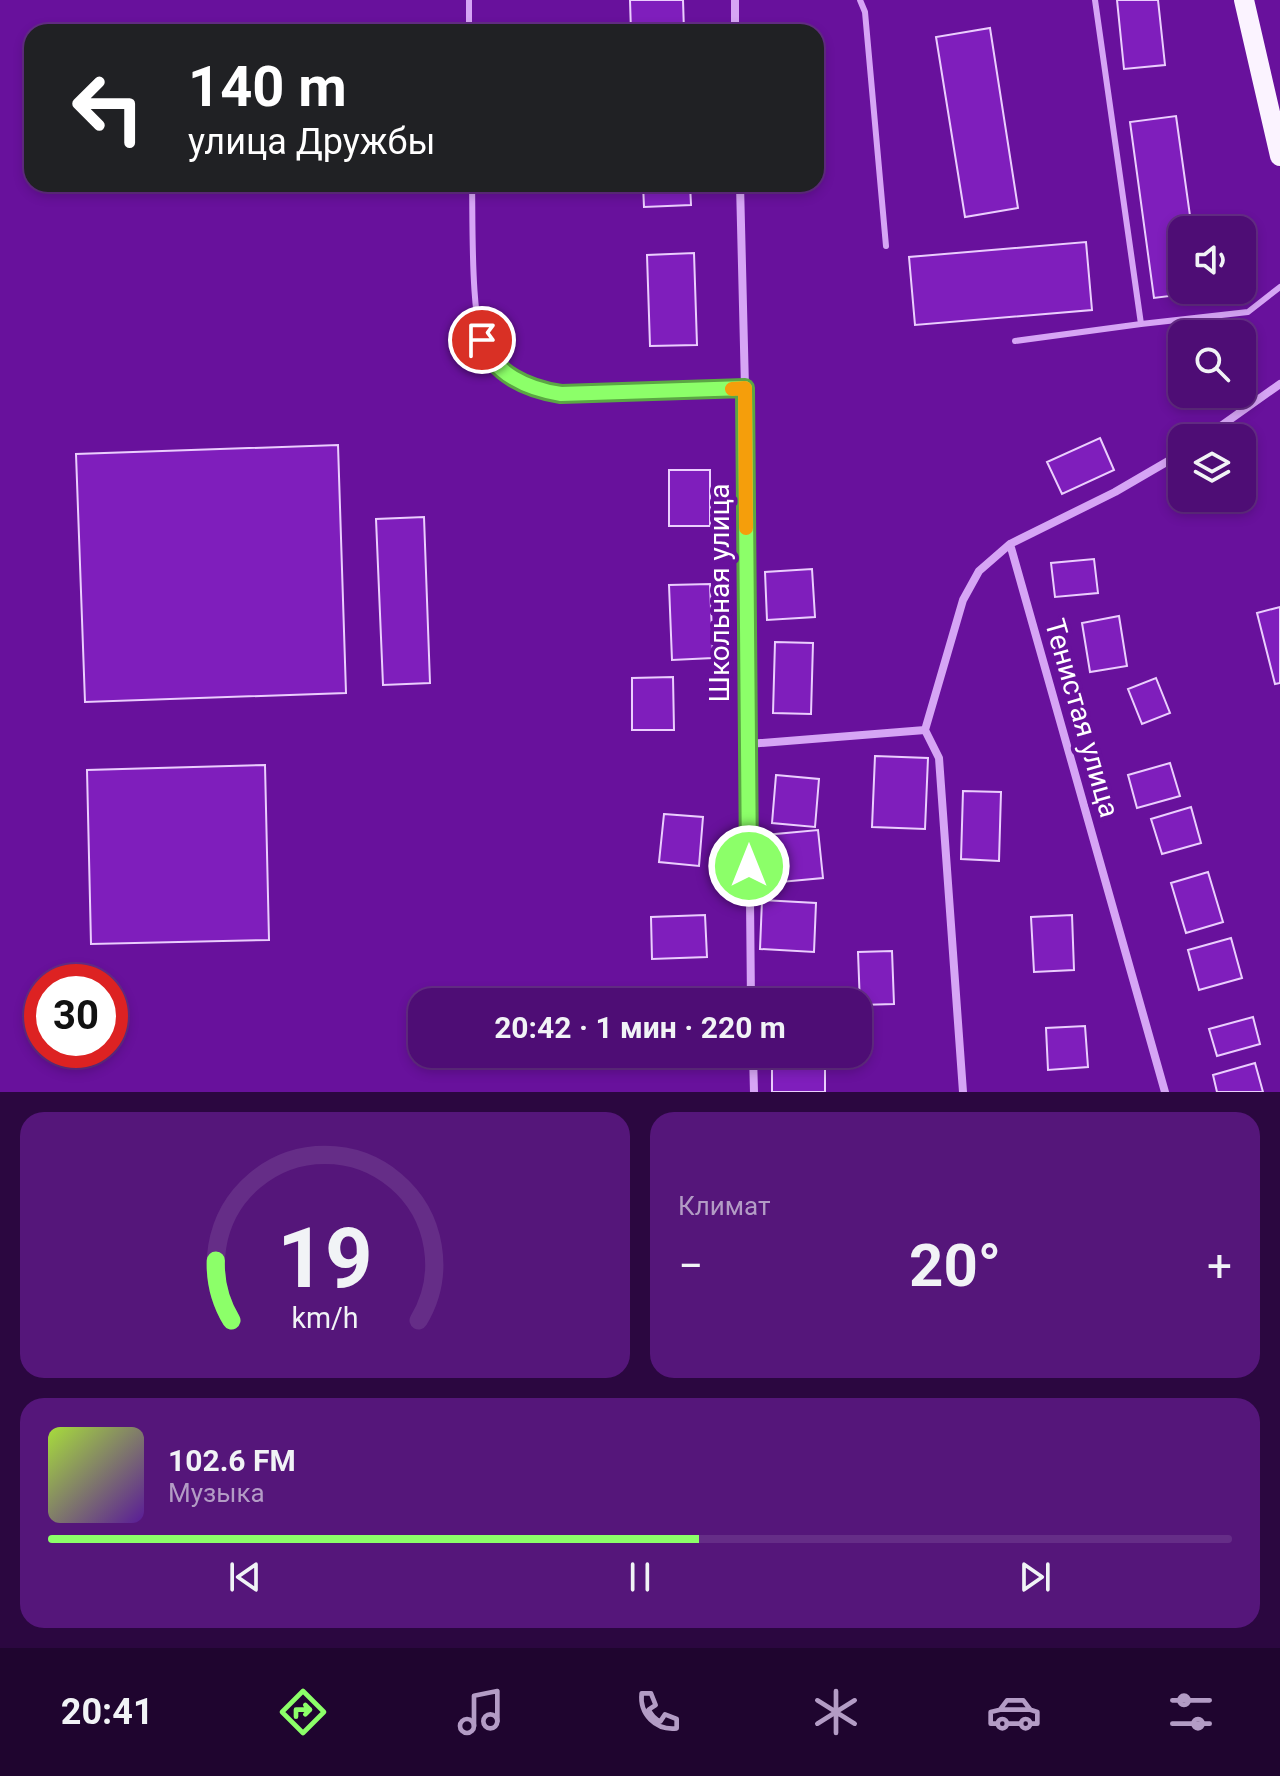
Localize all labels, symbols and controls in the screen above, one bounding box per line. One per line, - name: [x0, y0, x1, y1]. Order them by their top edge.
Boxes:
- text: 140 m: [188, 54, 347, 120]
- icon: left: [56, 56, 160, 160]
- text: улица Дружбы: [188, 121, 435, 163]
- map controls: [1168, 216, 1256, 512]
- button: sound: [1168, 216, 1256, 304]
- pin: [448, 306, 516, 374]
- icon: arrive: [460, 318, 504, 362]
- button: search: [1168, 320, 1256, 408]
- button: layers: [1168, 424, 1256, 512]
- street label: Школьная улица: [703, 484, 736, 702]
- street label: Тенистая улица: [1038, 615, 1126, 821]
- position arrow: [707, 824, 791, 908]
- speed limit sign: 30: [24, 964, 128, 1068]
- text: 20:42 · 1 мин · 220 m: [494, 1010, 786, 1045]
- text: Климат: [678, 1191, 770, 1221]
- text: 19: [277, 1210, 373, 1307]
- text: 20°: [909, 1230, 1001, 1301]
- text: −: [678, 1240, 703, 1292]
- text: +: [1207, 1240, 1232, 1292]
- text: km/h: [291, 1301, 359, 1335]
- text: 102.6 FM: [168, 1443, 296, 1478]
- text: Музыка: [168, 1478, 265, 1508]
- icon: previous: [223, 1555, 267, 1599]
- icon: pause: [618, 1555, 662, 1599]
- icon: next: [1013, 1555, 1057, 1599]
- icon: directions: [275, 1684, 331, 1740]
- icon: music: [453, 1684, 509, 1740]
- icon: phone: [630, 1684, 686, 1740]
- icon: climate: [808, 1684, 864, 1740]
- icon: car: [986, 1684, 1042, 1740]
- icon: filters: [1163, 1684, 1219, 1740]
- text: 20:41: [61, 1691, 154, 1733]

